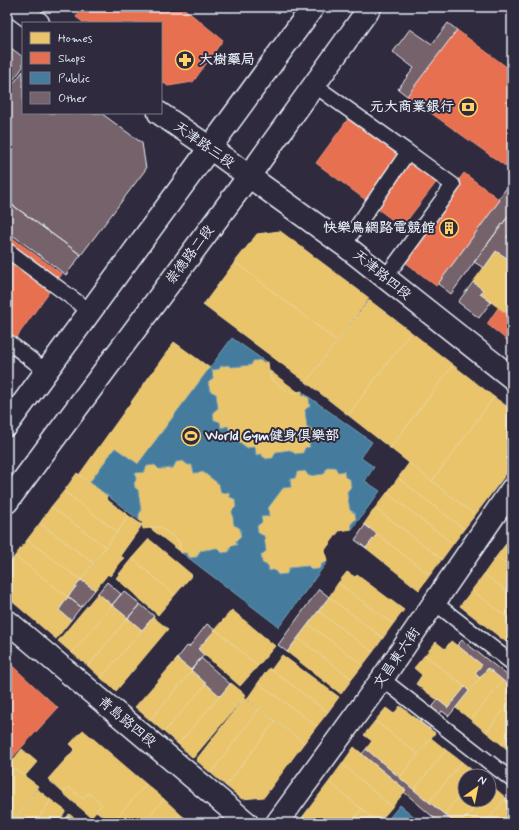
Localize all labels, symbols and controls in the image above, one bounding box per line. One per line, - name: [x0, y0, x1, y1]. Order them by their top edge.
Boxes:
- legend: [22, 22, 162, 114]
- text: Homes: [58, 31, 93, 47]
- pharmacy icon: 大樹藥局: [174, 49, 196, 71]
- text: Shops: [58, 51, 85, 67]
- place label: 大樹藥局: [199, 51, 255, 69]
- text: Public: [58, 71, 90, 87]
- text: Other: [58, 91, 87, 107]
- bank icon: 元大商業銀行: [457, 96, 479, 118]
- place label: 元大商業銀行: [370, 98, 454, 116]
- street label: 天津路三段: [170, 118, 238, 172]
- building icon: 快樂鳥網路電競館: [438, 217, 460, 239]
- place label: 快樂鳥網路電競館: [323, 219, 435, 237]
- street label: 崇德路二段: [162, 222, 218, 288]
- street label: 天津路四段: [349, 246, 415, 304]
- sports icon: World Gym健身俱樂部: [180, 425, 202, 447]
- place label: World Gym健身俱樂部: [204, 427, 339, 445]
- street label: 文昌東六街: [370, 624, 424, 692]
- street label: 青島路四段: [94, 693, 160, 751]
- north arrow: [457, 768, 497, 808]
- text: N: [475, 773, 489, 788]

